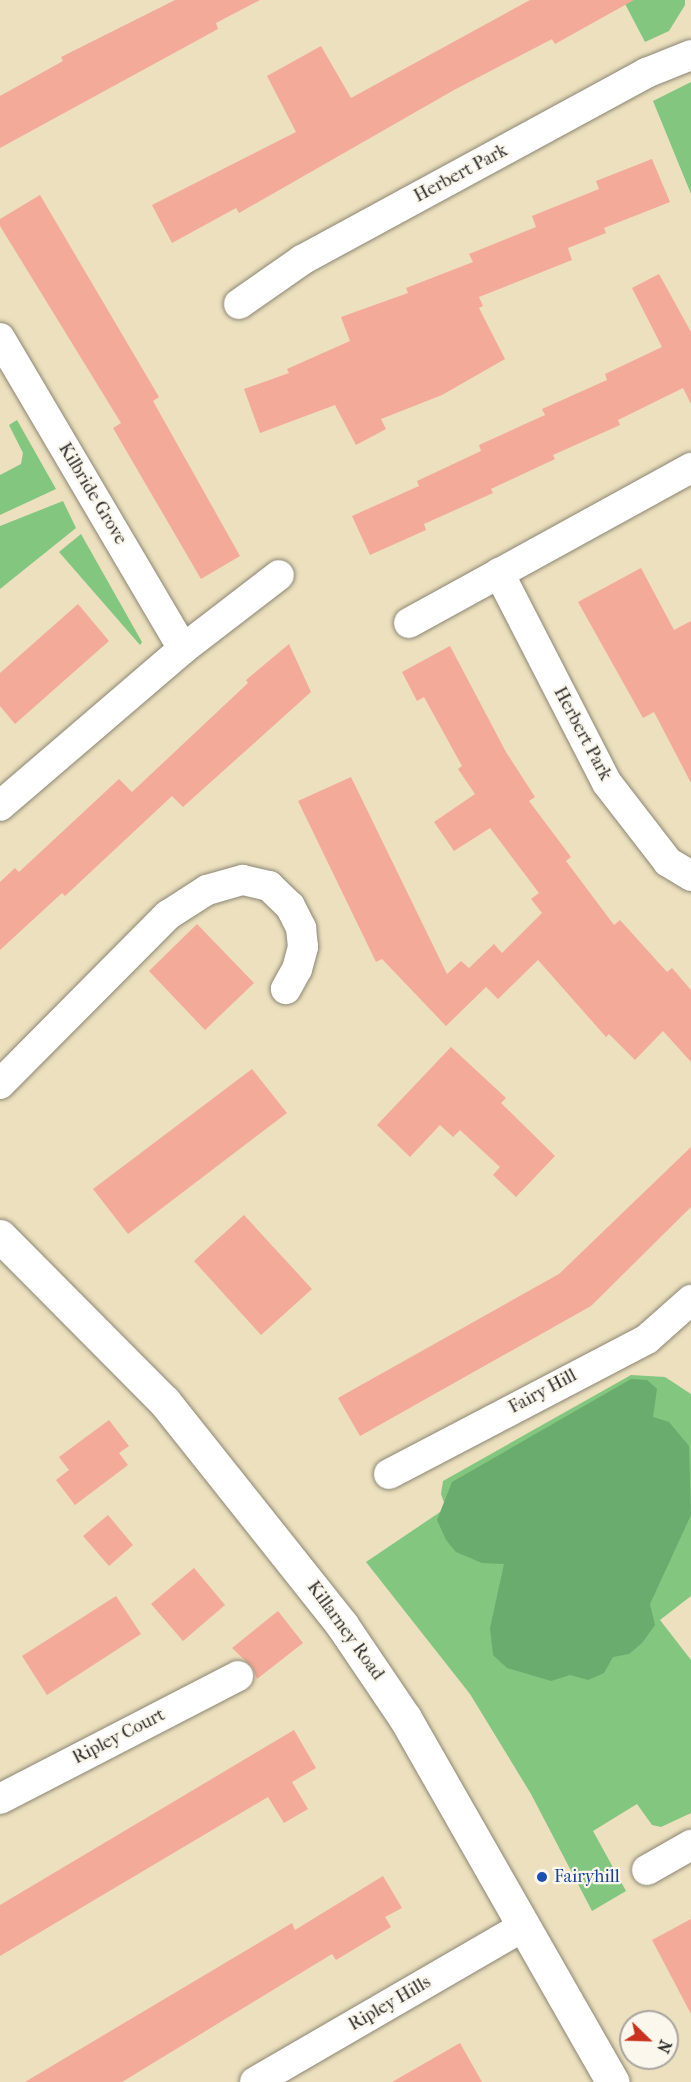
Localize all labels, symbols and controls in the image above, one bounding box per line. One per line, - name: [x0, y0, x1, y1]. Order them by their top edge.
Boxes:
- street label: Herbert Park: [411, 140, 511, 208]
- street label: Kilbride Grove: [53, 439, 131, 549]
- street label: Herbert Park: [548, 684, 616, 784]
- street label: Fairy Hill: [505, 1365, 581, 1419]
- street label: Killarney Road: [302, 1577, 388, 1685]
- street label: Ripley Court: [69, 1705, 169, 1769]
- place label: Fairyhill: [554, 1866, 620, 1888]
- marker: Fairyhill: [535, 1870, 549, 1884]
- street label: Ripley Hills: [345, 1972, 435, 2036]
- north arrow: [619, 2010, 679, 2070]
- text: N: [653, 2037, 675, 2056]

